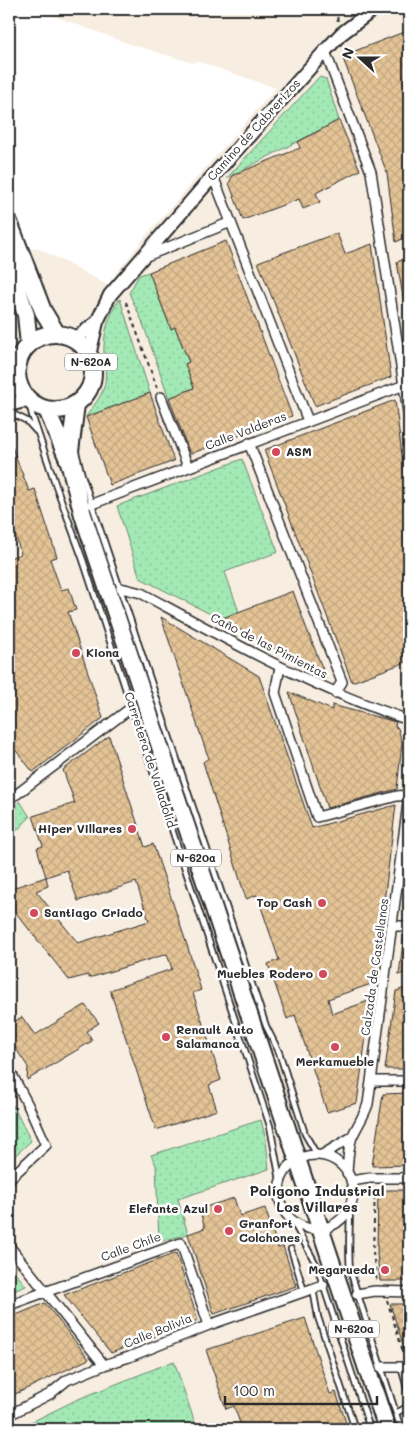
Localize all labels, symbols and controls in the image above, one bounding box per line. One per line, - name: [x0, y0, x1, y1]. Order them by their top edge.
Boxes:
- north arrow: [336, 32, 386, 82]
- text: N: [337, 45, 358, 62]
- street label: Camino de Cabrerizos: [203, 75, 304, 184]
- road number: N-620A: [65, 354, 117, 371]
- street label: Calle Valderas: [203, 407, 289, 453]
- place label: ASM: [286, 443, 312, 459]
- marker: ASM: [270, 446, 282, 458]
- street label: Caño de las Pimientas: [208, 609, 331, 682]
- place label: Kiona: [86, 644, 120, 660]
- marker: Kiona: [70, 647, 82, 659]
- street label: Carretera de Valladolid: [121, 690, 181, 830]
- place label: Hiper Villares: [38, 820, 122, 836]
- marker: Hiper Villares: [126, 823, 138, 835]
- road number: N-620a: [171, 850, 221, 866]
- place label: Top Cash: [256, 894, 312, 910]
- marker: Top Cash: [316, 897, 328, 909]
- street label: Calzada de Castellanos: [356, 897, 392, 1037]
- place label: Santiago Criado: [44, 904, 143, 920]
- marker: Santiago Criado: [28, 907, 40, 919]
- place label: Muebles Rodero: [217, 965, 313, 981]
- marker: Muebles Rodero: [317, 968, 329, 980]
- place label: Renault Auto Salamanca: [176, 1021, 253, 1051]
- marker: Renault Auto Salamanca: [160, 1031, 172, 1043]
- marker: Merkamueble: [329, 1041, 341, 1053]
- place label: Merkamueble: [296, 1053, 374, 1069]
- district label: Polígono Industrial Los Villares: [250, 1181, 384, 1216]
- place label: Elefante Azul: [128, 1200, 208, 1216]
- marker: Elefante Azul: [212, 1203, 224, 1215]
- place label: Granfort Colchones: [239, 1215, 300, 1245]
- marker: Granfort Colchones: [223, 1225, 235, 1237]
- street label: Calle Chile: [98, 1228, 163, 1264]
- place label: Megarueda: [308, 1261, 375, 1277]
- marker: Megarueda: [379, 1264, 391, 1276]
- street label: Calle Bolivia: [121, 1309, 194, 1351]
- road number: N-620a: [329, 1320, 379, 1338]
- scale bar: [225, 1373, 378, 1405]
- text: 100 m: [233, 1380, 275, 1400]

